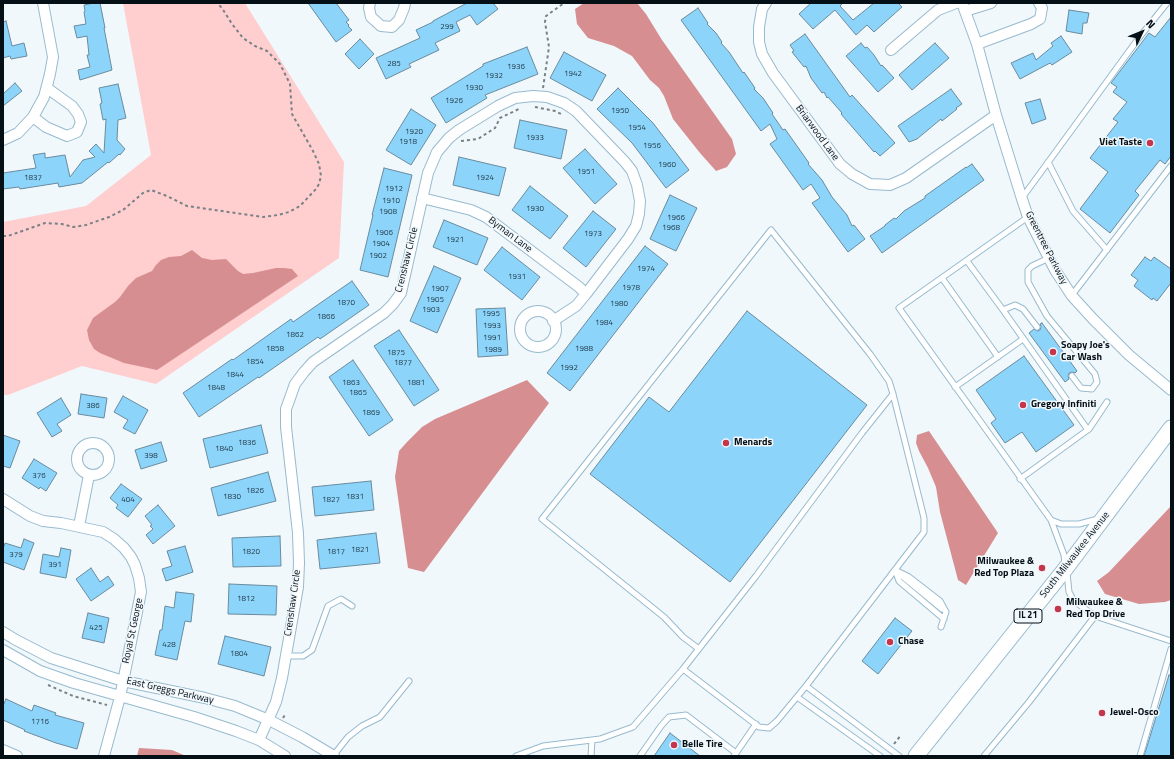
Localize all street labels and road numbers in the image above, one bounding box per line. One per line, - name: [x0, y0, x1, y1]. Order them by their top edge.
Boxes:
- street label: Briarwood Lane: [793, 103, 841, 163]
- street label: Greentree Parkway: [1022, 209, 1070, 287]
- street label: Byman Lane: [486, 215, 534, 255]
- street label: Crenshaw Circle: [393, 226, 421, 294]
- street label: South Milwaukee Avenue: [1038, 509, 1112, 601]
- street label: Crenshaw Circle: [282, 569, 304, 637]
- street label: Royal St George: [120, 597, 146, 665]
- road number: IL 21: [1014, 609, 1042, 623]
- street label: East Greggs Parkway: [125, 675, 215, 707]

